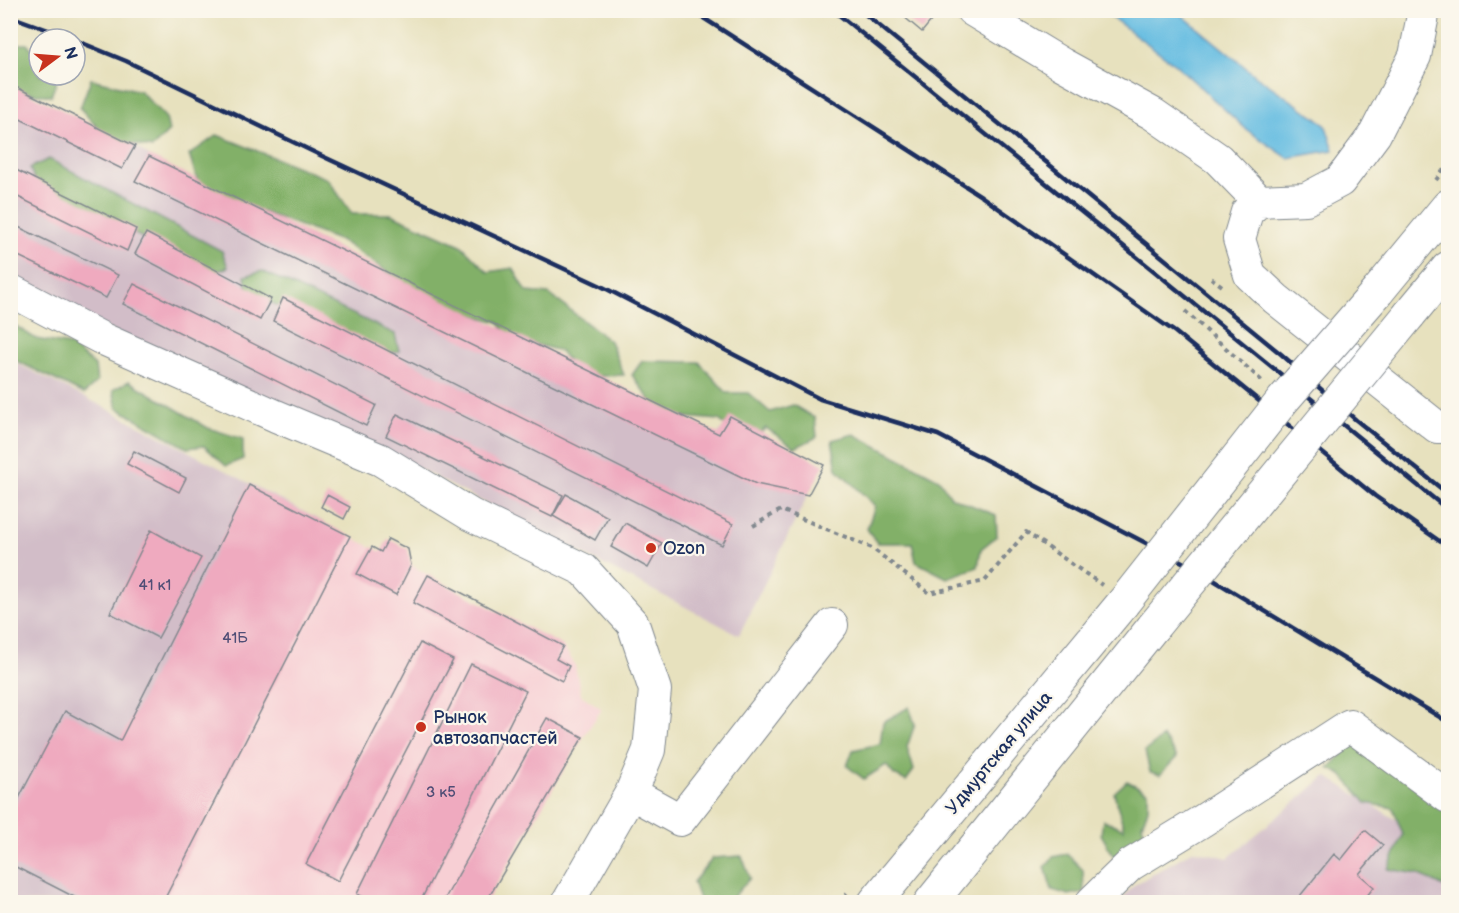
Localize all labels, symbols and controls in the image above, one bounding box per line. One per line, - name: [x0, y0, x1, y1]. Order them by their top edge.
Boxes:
- north arrow: [27, 27, 87, 87]
- text: N: [59, 45, 81, 62]
- place label: Ozon: [663, 538, 705, 559]
- marker: Ozon: [644, 541, 658, 555]
- house number: 41 к1: [139, 576, 171, 595]
- house number: 41Б: [222, 629, 248, 648]
- street label: Удмуртская улица: [941, 687, 1057, 819]
- place label: Рынок автозапчастей: [433, 707, 557, 749]
- marker: Рынок автозапчастей: [414, 720, 428, 734]
- house number: 3 к5: [426, 783, 456, 802]

